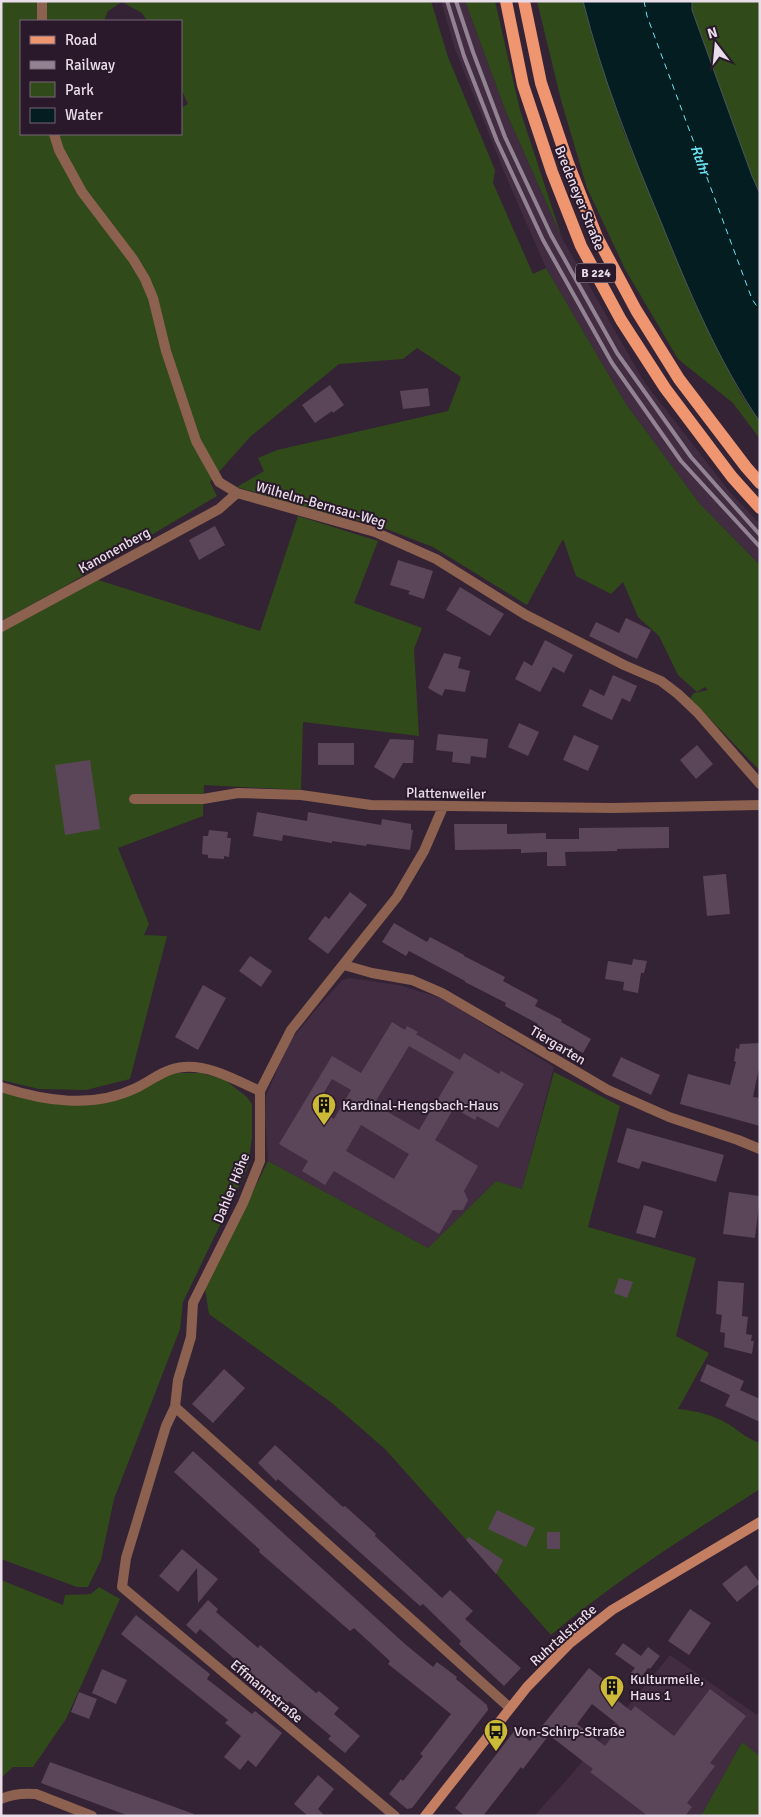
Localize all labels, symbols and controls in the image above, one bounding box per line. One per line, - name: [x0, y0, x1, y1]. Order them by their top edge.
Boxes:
- legend: [20, 20, 182, 135]
- north arrow: [691, 20, 741, 70]
- text: N: [706, 23, 720, 42]
- text: Road: [65, 31, 97, 49]
- text: Railway: [65, 56, 115, 74]
- text: Park: [65, 81, 94, 99]
- text: Water: [65, 106, 103, 124]
- street label: Bredeneyer Straße: [551, 143, 608, 253]
- water label: Ruhr: [687, 143, 715, 180]
- road number: B 224: [576, 264, 616, 282]
- street label: Wilhelm-Bernsau-Weg: [254, 478, 388, 531]
- street label: Kanonenberg: [75, 524, 153, 577]
- street label: Plattenweiler: [406, 784, 487, 803]
- street label: Tiergarten: [527, 1022, 589, 1069]
- building icon: Kardinal-Hengsbach-Haus: [311, 1092, 337, 1126]
- place label: Kardinal-Hengsbach-Haus: [342, 1097, 499, 1114]
- street label: Dahler Höhe: [210, 1151, 253, 1226]
- street label: Ruhrtalstraße: [526, 1601, 600, 1670]
- street label: Effmannstraße: [227, 1656, 306, 1727]
- place label: Kulturmeile, Haus 1: [630, 1671, 704, 1704]
- building icon: Kulturmeile, Haus 1: [599, 1674, 625, 1708]
- bus stop icon: Von-Schirp-Straße: [483, 1718, 509, 1752]
- place label: Von-Schirp-Straße: [514, 1723, 625, 1740]

